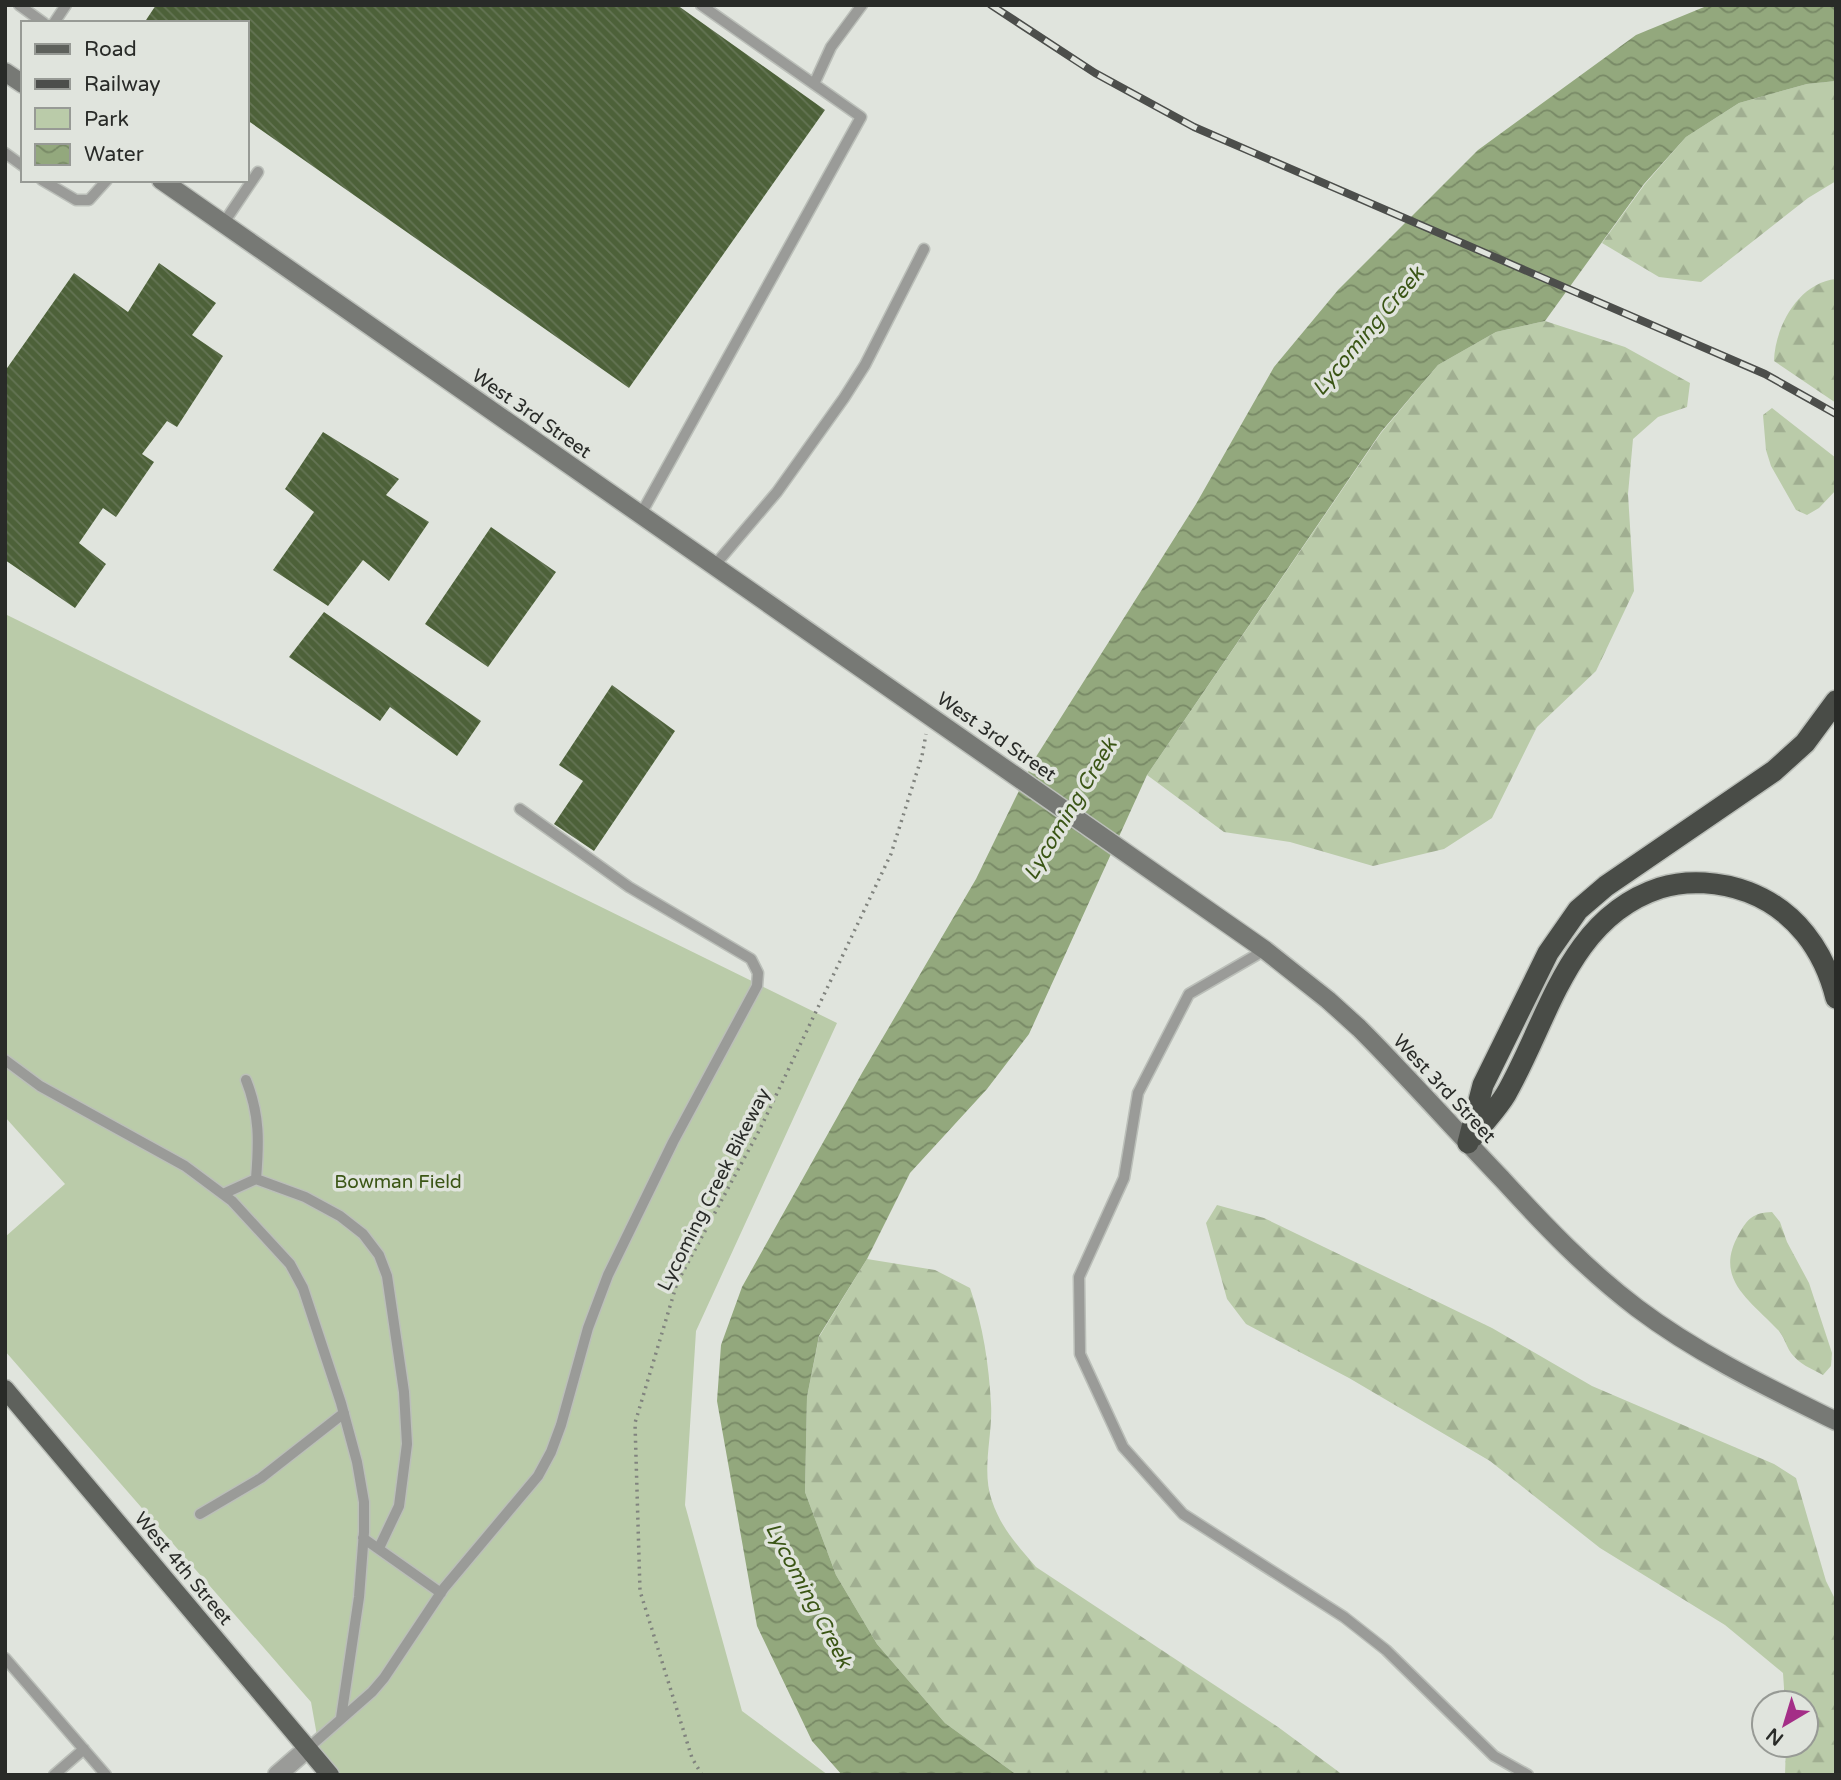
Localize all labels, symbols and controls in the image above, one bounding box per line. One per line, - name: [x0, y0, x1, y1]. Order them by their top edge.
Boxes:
- legend: [21, 21, 248, 182]
- text: Road: [84, 37, 137, 62]
- text: Railway: [84, 72, 161, 97]
- text: Park: [84, 107, 129, 132]
- text: Water: [84, 142, 144, 167]
- water label: Lycoming Creek: [1307, 261, 1431, 401]
- street label: West 3rd Street: [468, 365, 595, 463]
- street label: West 3rd Street: [933, 688, 1060, 786]
- water label: Lycoming Creek: [1018, 733, 1123, 884]
- street label: West 3rd Street: [1388, 1030, 1500, 1148]
- street label: Lycoming Creek Bikeway: [653, 1084, 775, 1294]
- park label: Bowman Field: [334, 1171, 462, 1193]
- street label: West 4th Street: [130, 1508, 237, 1629]
- water label: Lycoming Creek: [760, 1519, 858, 1673]
- north arrow: [1750, 1689, 1820, 1759]
- text: N: [1762, 1723, 1788, 1750]

